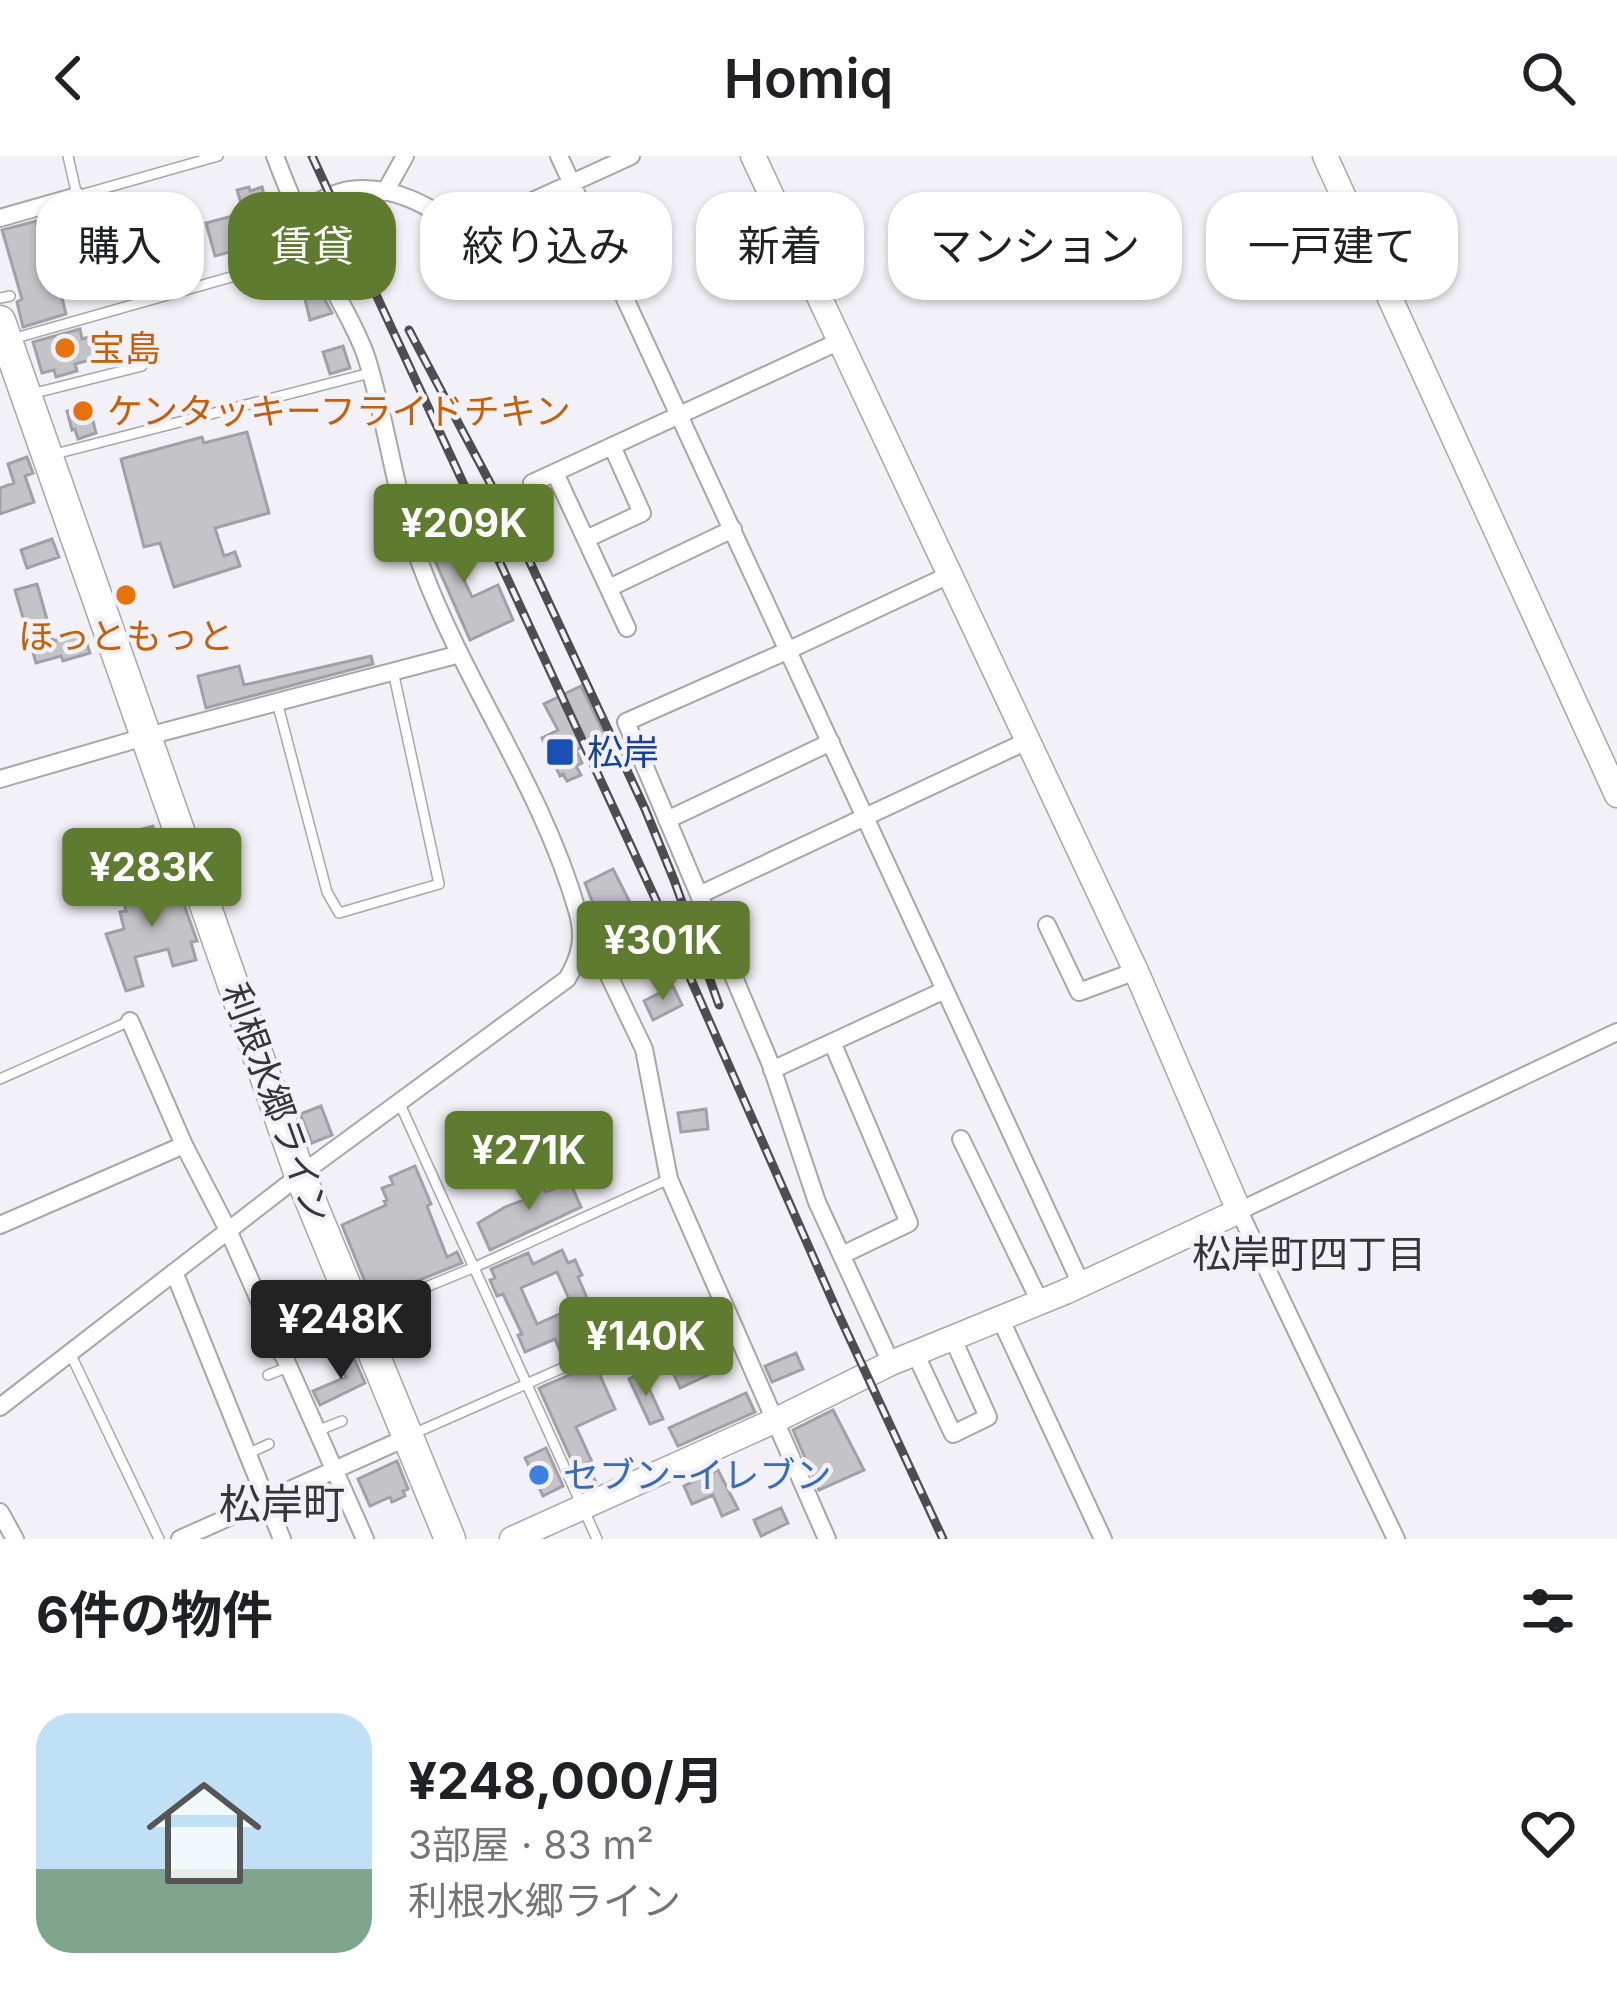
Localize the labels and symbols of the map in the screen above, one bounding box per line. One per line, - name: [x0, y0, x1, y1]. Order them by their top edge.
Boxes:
- place label: 宝島: [89, 326, 161, 370]
- marker: 宝島: [52, 335, 78, 361]
- place label: ケンタッキーフライドチキン: [107, 389, 571, 433]
- marker: ケンタッキーフライドチキン: [70, 398, 96, 424]
- pin: ¥209K: [380, 484, 548, 586]
- marker: ほっともっと: [113, 582, 139, 608]
- place label: ほっともっと: [18, 614, 234, 658]
- place label: 松岸: [587, 730, 659, 774]
- marker: 松岸: [544, 736, 576, 768]
- pin: ¥283K: [68, 828, 236, 930]
- pin: ¥301K: [579, 901, 747, 1003]
- street label: 利根水郷ライン: [213, 977, 341, 1229]
- pin: ¥271K: [445, 1111, 613, 1213]
- district label: 松岸町四丁目: [1192, 1230, 1426, 1277]
- pin: ¥248K: [257, 1280, 425, 1382]
- pin: ¥140K: [562, 1297, 730, 1399]
- place label: セブン-イレブン: [563, 1453, 832, 1497]
- marker: セブン-イレブン: [526, 1462, 552, 1488]
- district label: 松岸町: [219, 1478, 345, 1529]

